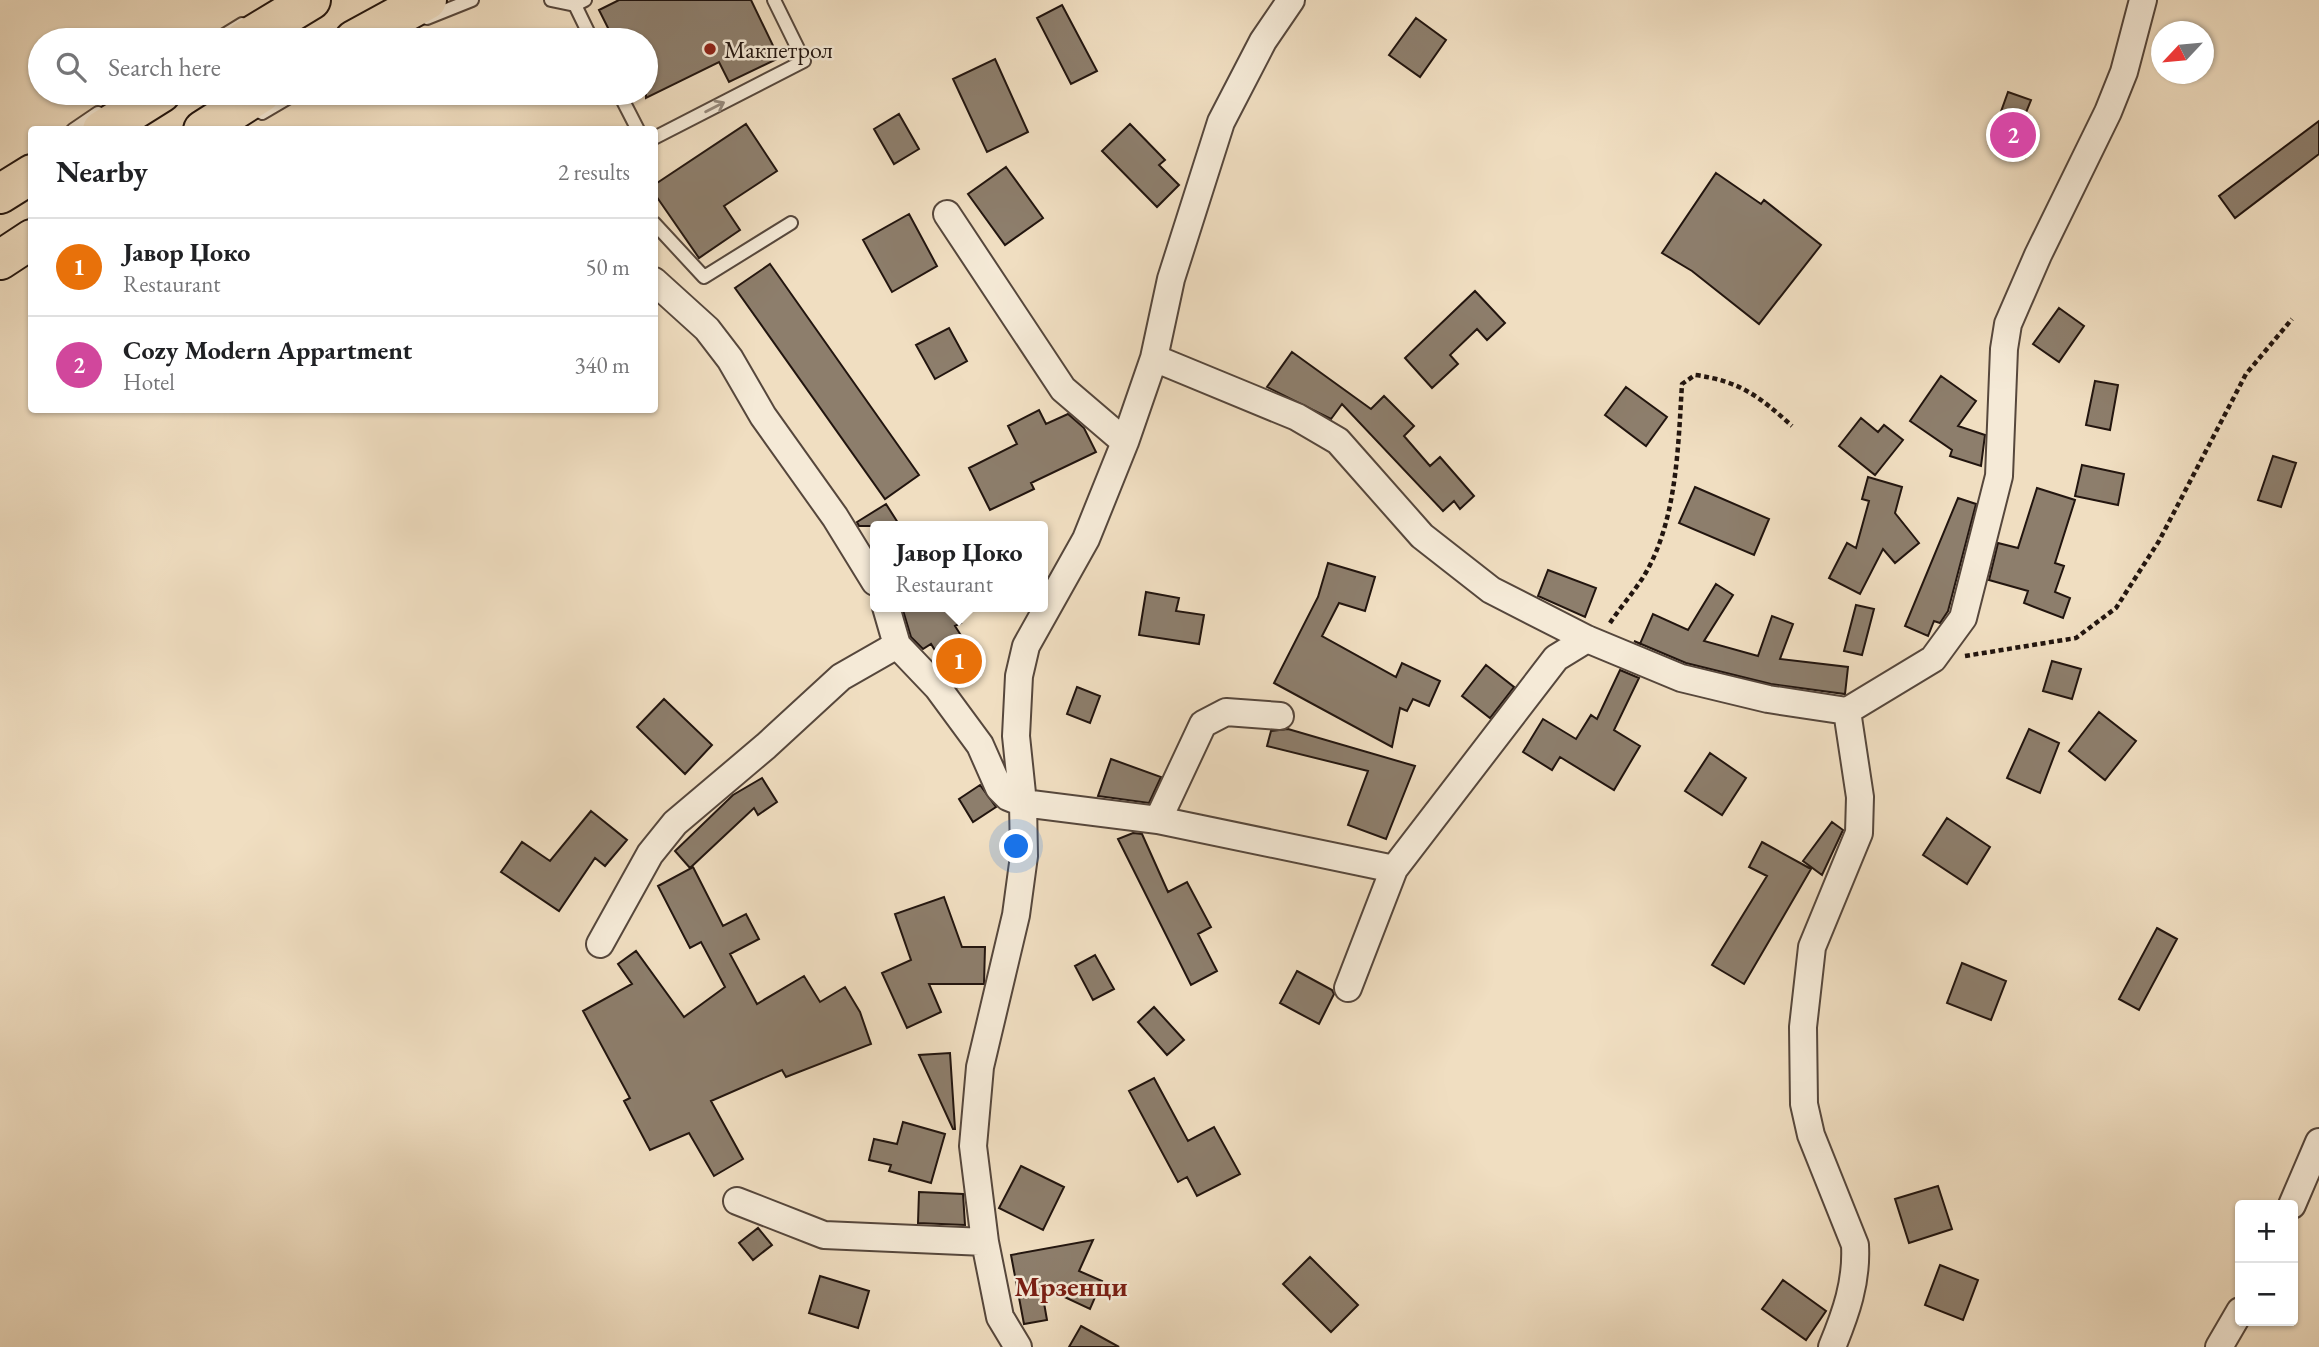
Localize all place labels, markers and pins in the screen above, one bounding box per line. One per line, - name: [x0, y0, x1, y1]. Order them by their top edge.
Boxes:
- place label: Макпетрол: [724, 34, 833, 65]
- marker: Макпетрол: [702, 41, 718, 57]
- pin: 2: [1990, 109, 2036, 161]
- pin: 1: [936, 635, 982, 687]

